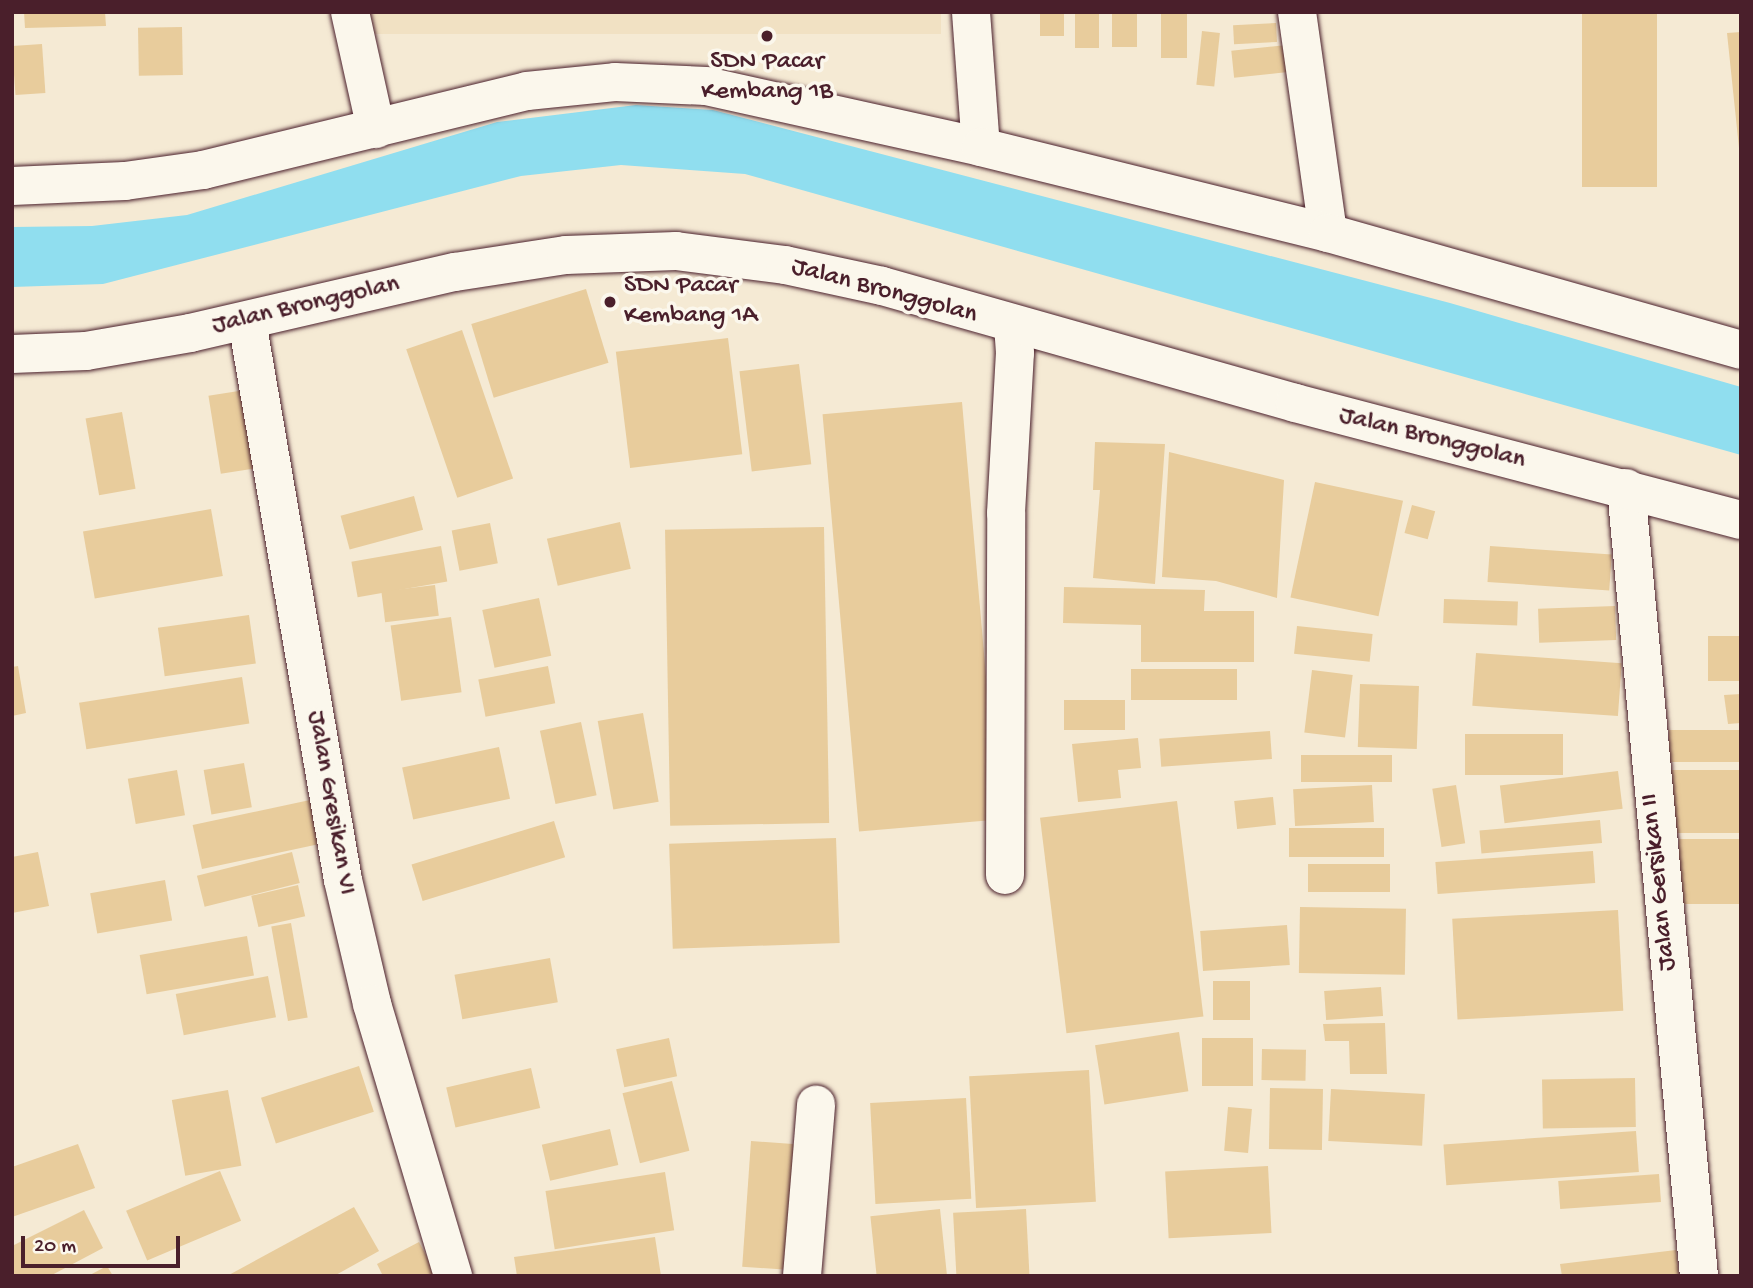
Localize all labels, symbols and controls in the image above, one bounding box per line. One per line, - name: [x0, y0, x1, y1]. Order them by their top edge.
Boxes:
- marker: SDN Pacar Kembang 1B: [759, 28, 775, 44]
- place label: SDN Pacar Kembang 1B: [701, 47, 833, 108]
- street label: Jalan Bronggolan: [788, 252, 980, 332]
- street label: Jalan Bronggolan: [210, 269, 402, 343]
- place label: SDN Pacar Kembang 1A: [624, 271, 757, 332]
- marker: SDN Pacar Kembang 1A: [602, 294, 618, 310]
- street label: Jalan Bronggolan: [1336, 401, 1528, 477]
- street label: Jalan Gresikan VI: [298, 709, 362, 897]
- street label: Jalan Gersikan II: [1635, 792, 1685, 972]
- scale bar: [24, 1222, 184, 1266]
- text: 20 m: [34, 1235, 76, 1260]

